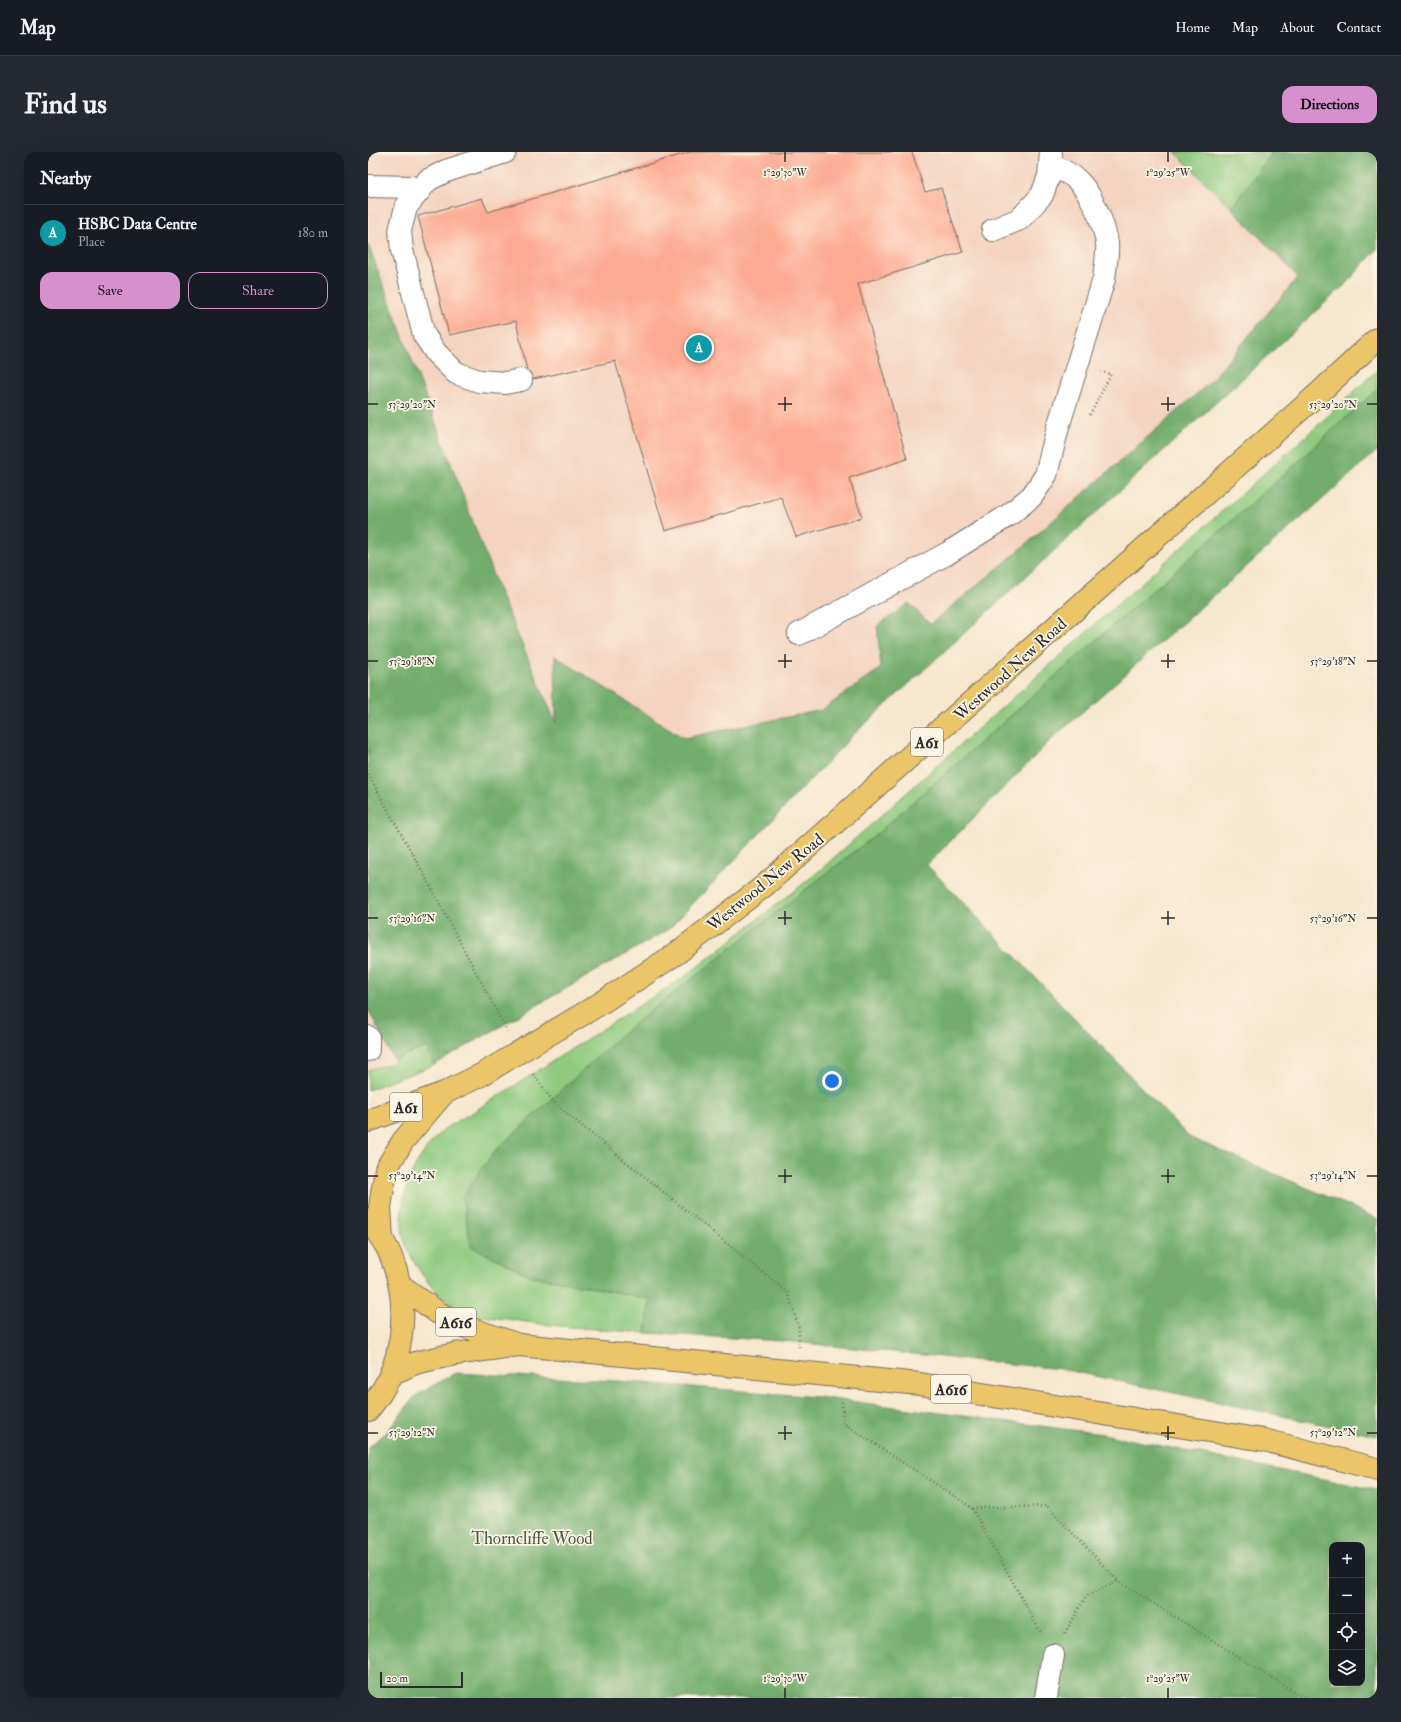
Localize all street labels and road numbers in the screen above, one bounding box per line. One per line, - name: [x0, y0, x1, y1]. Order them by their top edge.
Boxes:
- street label: Westwood New Road: [949, 613, 1072, 726]
- road number: A61: [911, 728, 943, 756]
- street label: Westwood New Road: [702, 828, 829, 937]
- road number: A61: [390, 1093, 422, 1121]
- road number: A616: [436, 1308, 476, 1336]
- road number: A616: [931, 1375, 971, 1403]

